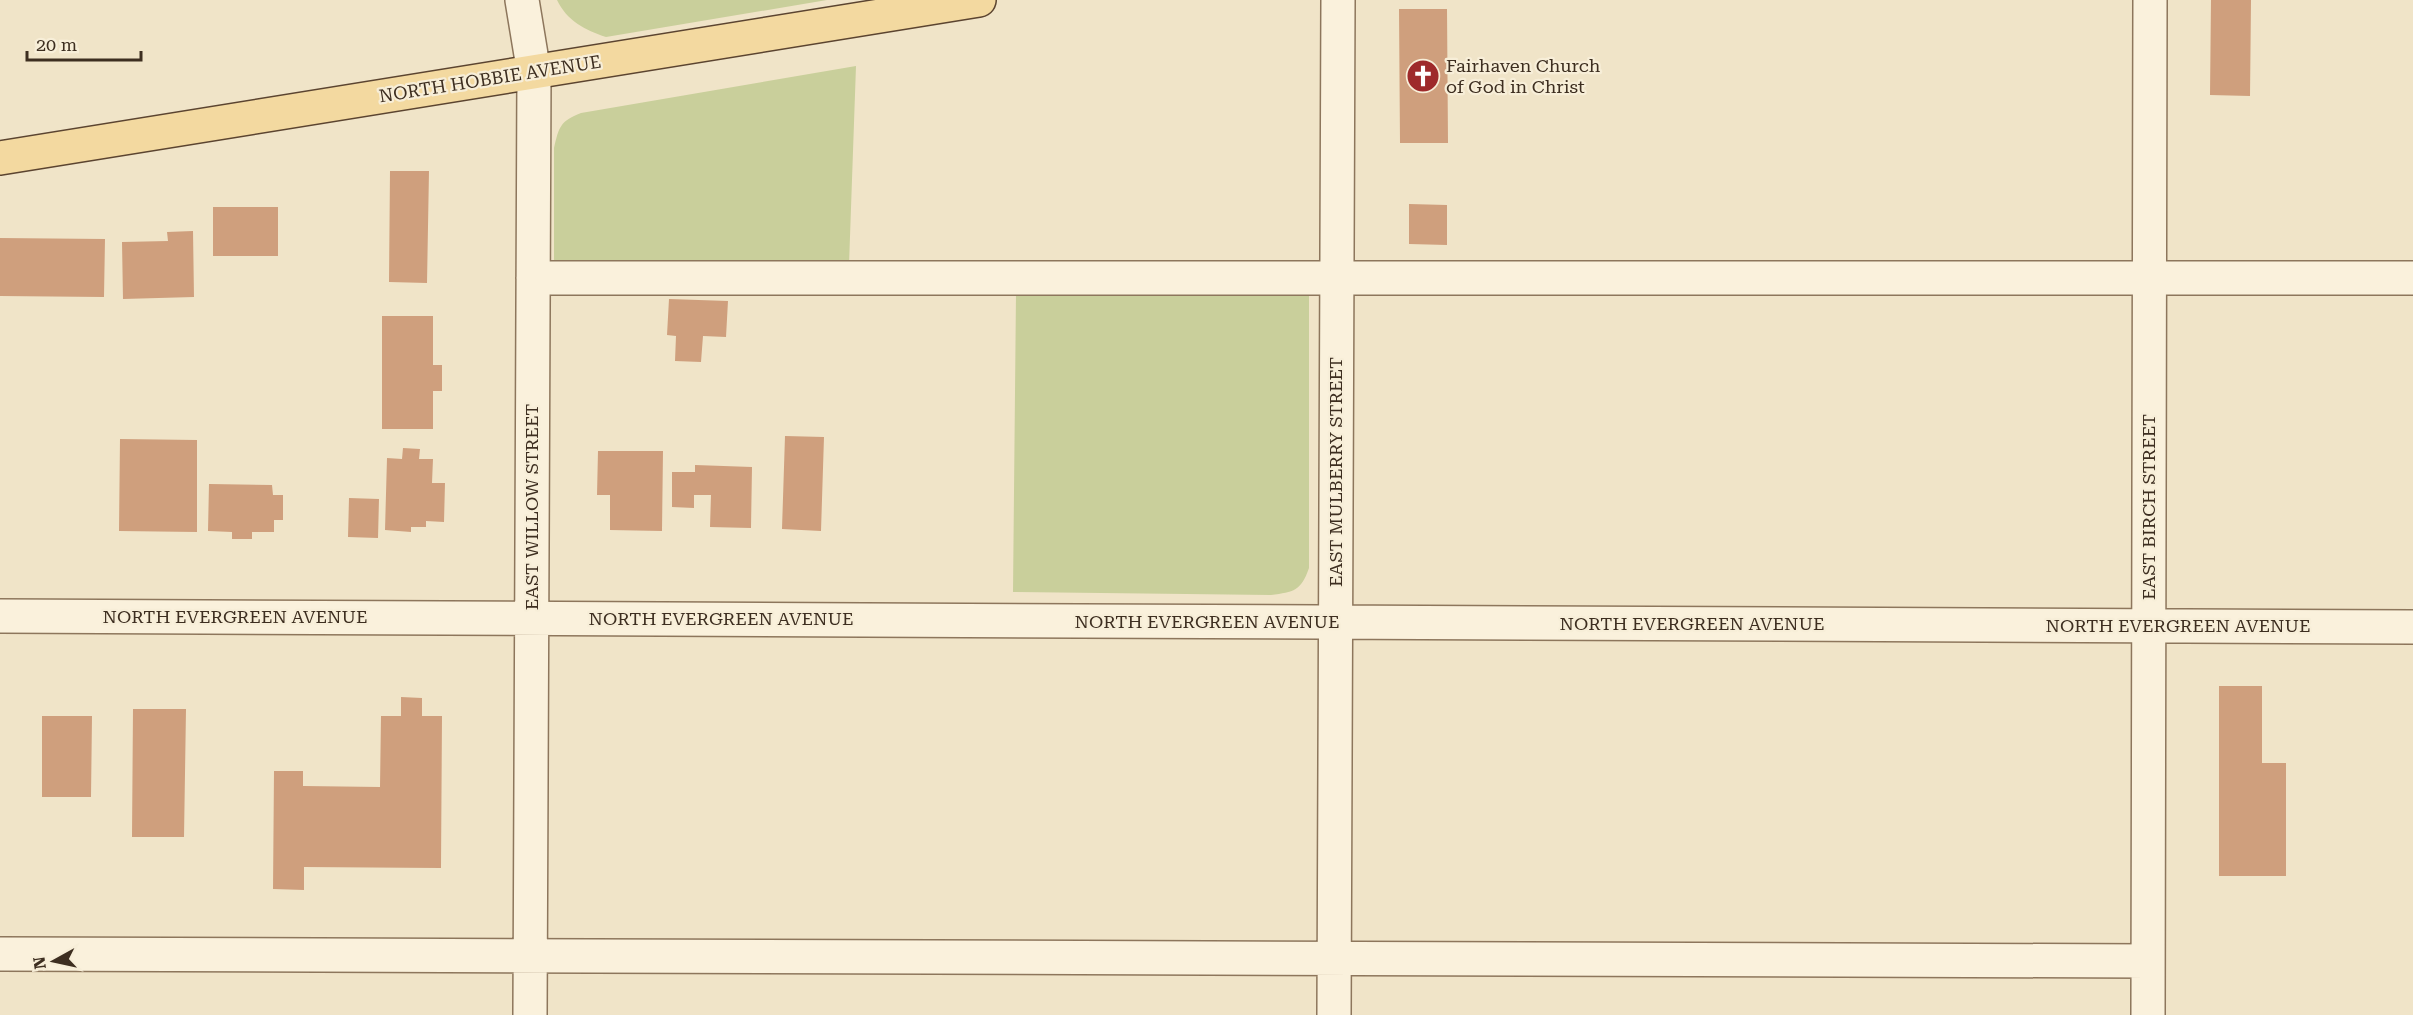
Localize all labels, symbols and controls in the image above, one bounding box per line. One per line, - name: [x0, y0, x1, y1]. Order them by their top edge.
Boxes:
- scale bar: [27, 24, 141, 62]
- text: 20 m: [36, 34, 77, 55]
- street label: NORTH HOBBIE AVENUE: [377, 51, 603, 106]
- place label: Fairhaven Church of God in Christ: [1446, 55, 1601, 97]
- church icon: Fairhaven Church of God in Christ: [1405, 58, 1441, 94]
- street label: EAST MULBERRY STREET: [1325, 357, 1346, 587]
- street label: EAST WILLOW STREET: [521, 404, 542, 610]
- street label: EAST BIRCH STREET: [2138, 414, 2159, 600]
- street label: NORTH EVERGREEN AVENUE: [103, 606, 367, 627]
- street label: NORTH EVERGREEN AVENUE: [589, 608, 853, 629]
- street label: NORTH EVERGREEN AVENUE: [1075, 611, 1339, 632]
- street label: NORTH EVERGREEN AVENUE: [1560, 613, 1824, 634]
- street label: NORTH EVERGREEN AVENUE: [2046, 615, 2310, 636]
- north arrow: [24, 931, 84, 991]
- text: N: [29, 956, 50, 970]

